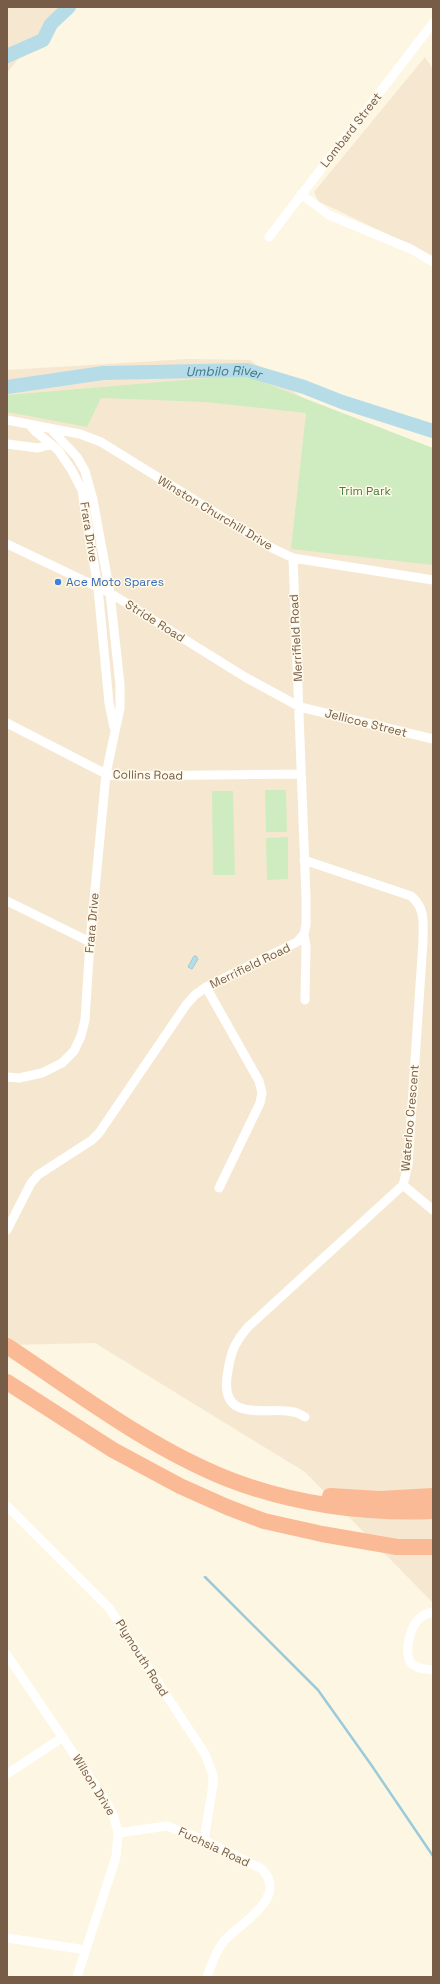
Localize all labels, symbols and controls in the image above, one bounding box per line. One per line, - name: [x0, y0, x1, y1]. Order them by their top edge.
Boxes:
- street label: Lombard Street: [317, 89, 385, 171]
- water label: Umbilo River: [185, 362, 266, 384]
- street label: Winston Churchill Drive: [154, 472, 276, 554]
- park label: Trim Park: [339, 483, 392, 499]
- street label: Frara Drive: [76, 501, 102, 563]
- place label: Ace Moto Spares: [66, 574, 164, 590]
- marker: Ace Moto Spares: [53, 577, 63, 587]
- street label: Merrifield Road: [286, 594, 306, 682]
- street label: Stride Road: [122, 596, 188, 646]
- street label: Jellicoe Street: [323, 705, 409, 741]
- street label: Collins Road: [113, 766, 183, 784]
- street label: Frara Drive: [81, 892, 103, 954]
- street label: Merrifield Road: [207, 940, 293, 992]
- street label: Waterloo Crescent: [397, 1064, 423, 1172]
- street label: Plymouth Road: [112, 1616, 172, 1700]
- street label: Wilson Drive: [69, 1751, 119, 1819]
- street label: Fuchsia Road: [176, 1823, 252, 1871]

